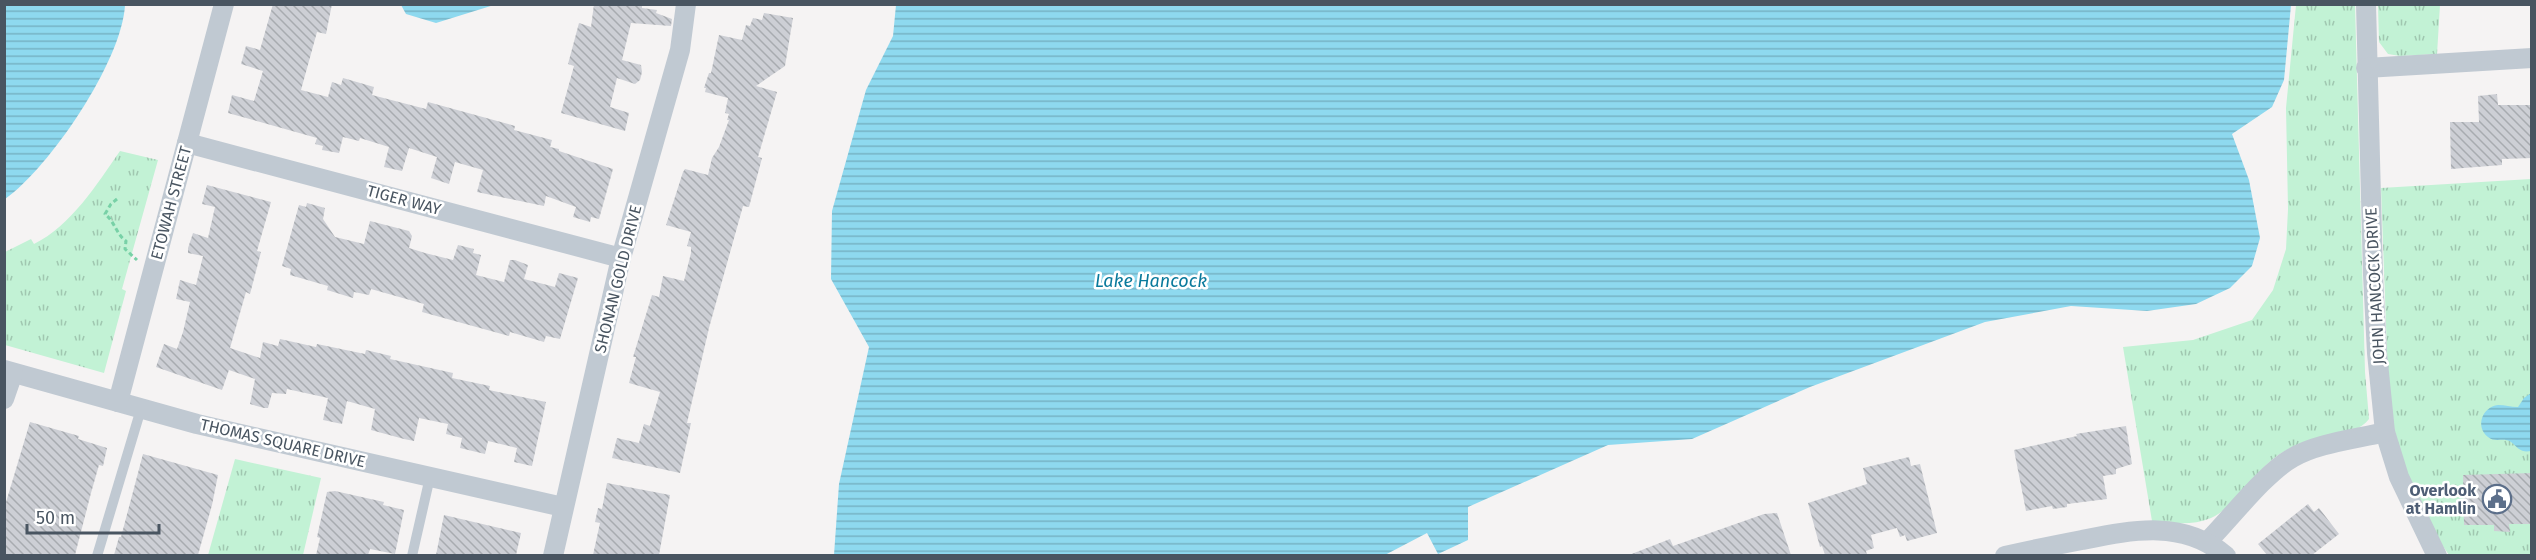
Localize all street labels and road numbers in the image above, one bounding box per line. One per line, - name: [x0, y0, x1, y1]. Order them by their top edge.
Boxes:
- street label: ETOWAH STREET: [147, 144, 195, 262]
- street label: TIGER WAY: [365, 181, 443, 219]
- street label: SHONAN GOLD DRIVE: [590, 203, 646, 355]
- street label: JOHN HANCOCK DRIVE: [2361, 207, 2389, 365]
- street label: THOMAS SQUARE DRIVE: [199, 415, 367, 471]

